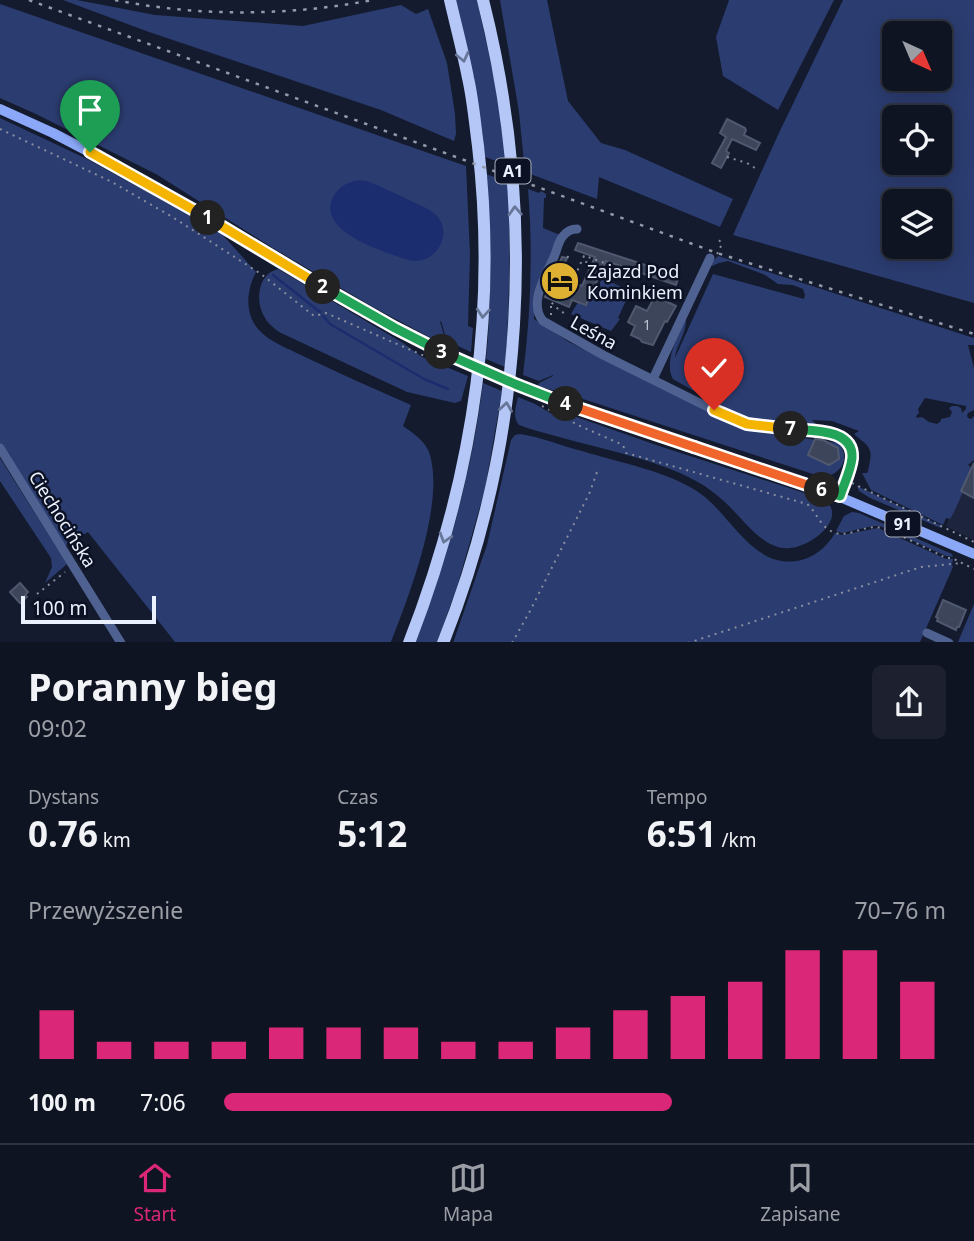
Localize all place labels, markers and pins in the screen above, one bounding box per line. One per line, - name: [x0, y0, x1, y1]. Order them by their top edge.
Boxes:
- pin: [60, 80, 120, 152]
- pin: 1: [190, 200, 226, 235]
- place label: Zajazd Pod Kominkiem: [587, 259, 683, 304]
- hotel icon: Zajazd Pod Kominkiem: [539, 260, 581, 302]
- pin: 2: [306, 270, 340, 304]
- pin: 3: [424, 334, 460, 370]
- pin: [684, 338, 744, 410]
- pin: 4: [548, 386, 584, 422]
- pin: 7: [774, 412, 808, 446]
- pin: 6: [804, 472, 840, 508]

